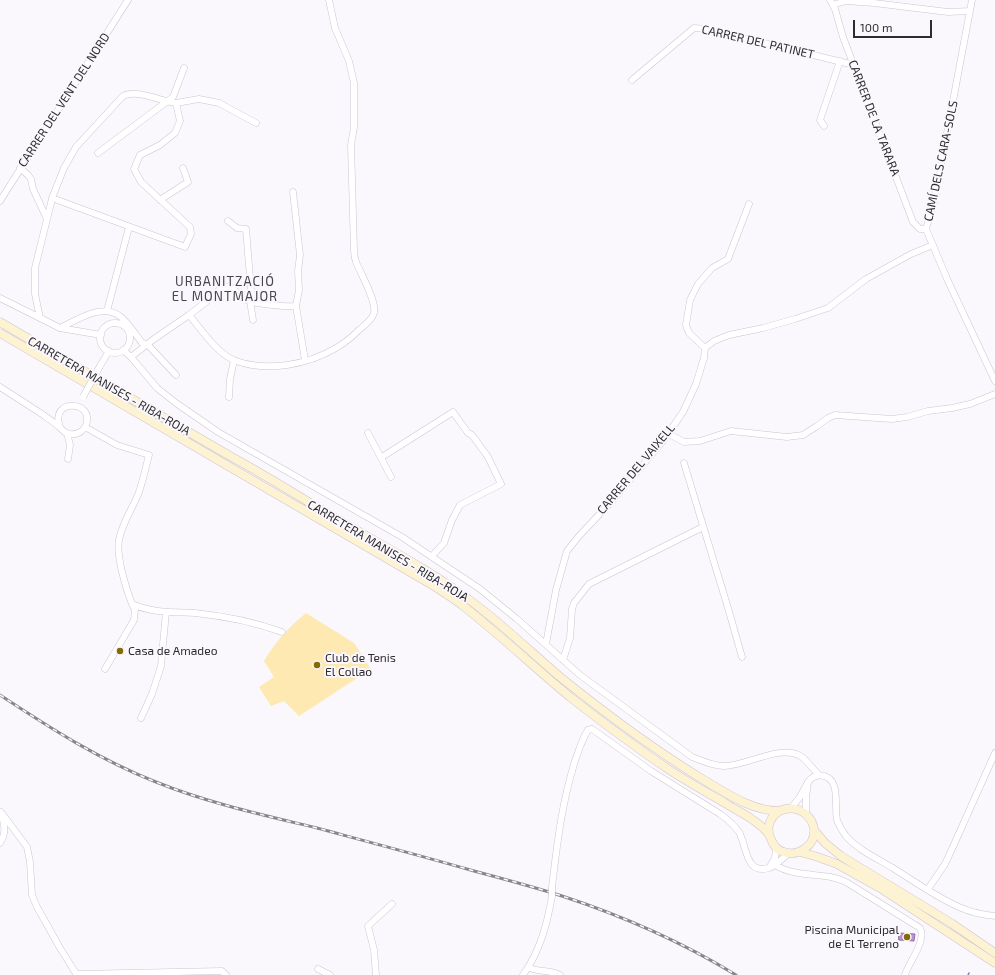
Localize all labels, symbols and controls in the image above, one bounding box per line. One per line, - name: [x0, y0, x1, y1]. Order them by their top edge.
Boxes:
- scale bar: [855, 12, 934, 38]
- text: 100 m: [860, 20, 892, 34]
- street label: CARRER DEL PATINET: [700, 22, 816, 62]
- street label: CARRER DEL VENT DEL NORD: [15, 30, 113, 170]
- street label: CARRER DE LA TARARA: [845, 58, 903, 178]
- street label: CAMÍ DELS CARA-SOLS: [921, 99, 961, 223]
- district label: URBANITZACIÓ EL MONTMAJOR: [172, 274, 278, 305]
- street label: CARRETERA MANISES - RIBA-ROJA: [25, 333, 193, 439]
- street label: CARRER DEL VAIXELL: [594, 421, 678, 517]
- street label: CARRETERA MANISES - RIBA-ROJA: [305, 497, 471, 605]
- place label: Casa de Amadeo: [128, 644, 217, 658]
- marker: Casa de Amadeo: [115, 646, 125, 656]
- place label: Club de Tenis El Collao: [325, 651, 396, 679]
- marker: Club de Tenis El Collao: [312, 660, 322, 670]
- place label: Piscina Municipal de El Terreno: [805, 923, 899, 951]
- marker: Piscina Municipal de El Terreno: [902, 932, 912, 942]

